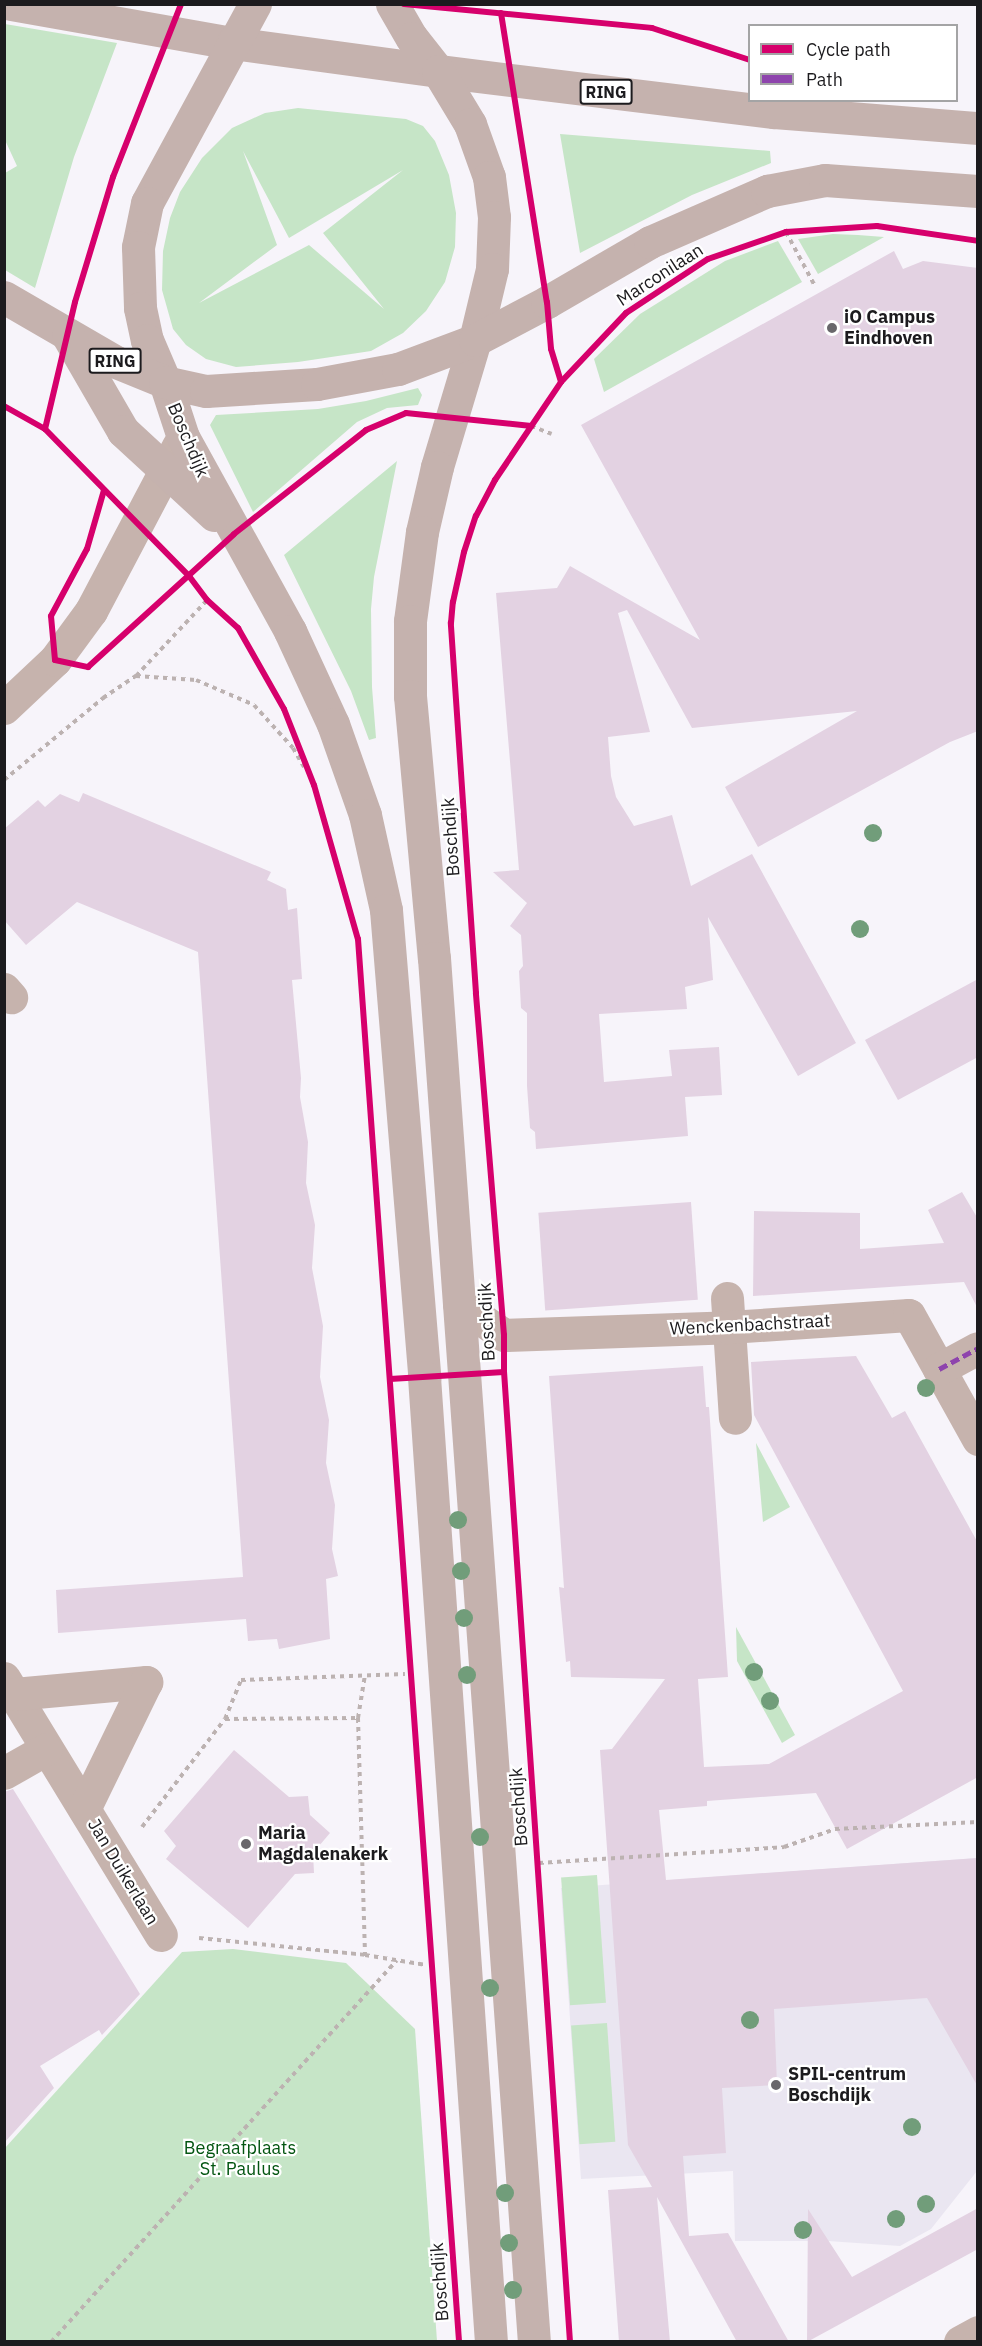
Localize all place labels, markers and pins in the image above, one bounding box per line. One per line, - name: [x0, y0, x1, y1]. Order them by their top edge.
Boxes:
- place label: iO Campus Eindhoven: [844, 307, 935, 350]
- marker: iO Campus Eindhoven: [825, 321, 839, 335]
- place label: Maria Magdalenakerk: [258, 1823, 388, 1866]
- marker: Maria Magdalenakerk: [239, 1837, 253, 1851]
- place label: SPIL-centrum Boschdijk: [788, 2064, 906, 2106]
- marker: SPIL-centrum Boschdijk: [769, 2078, 783, 2092]

